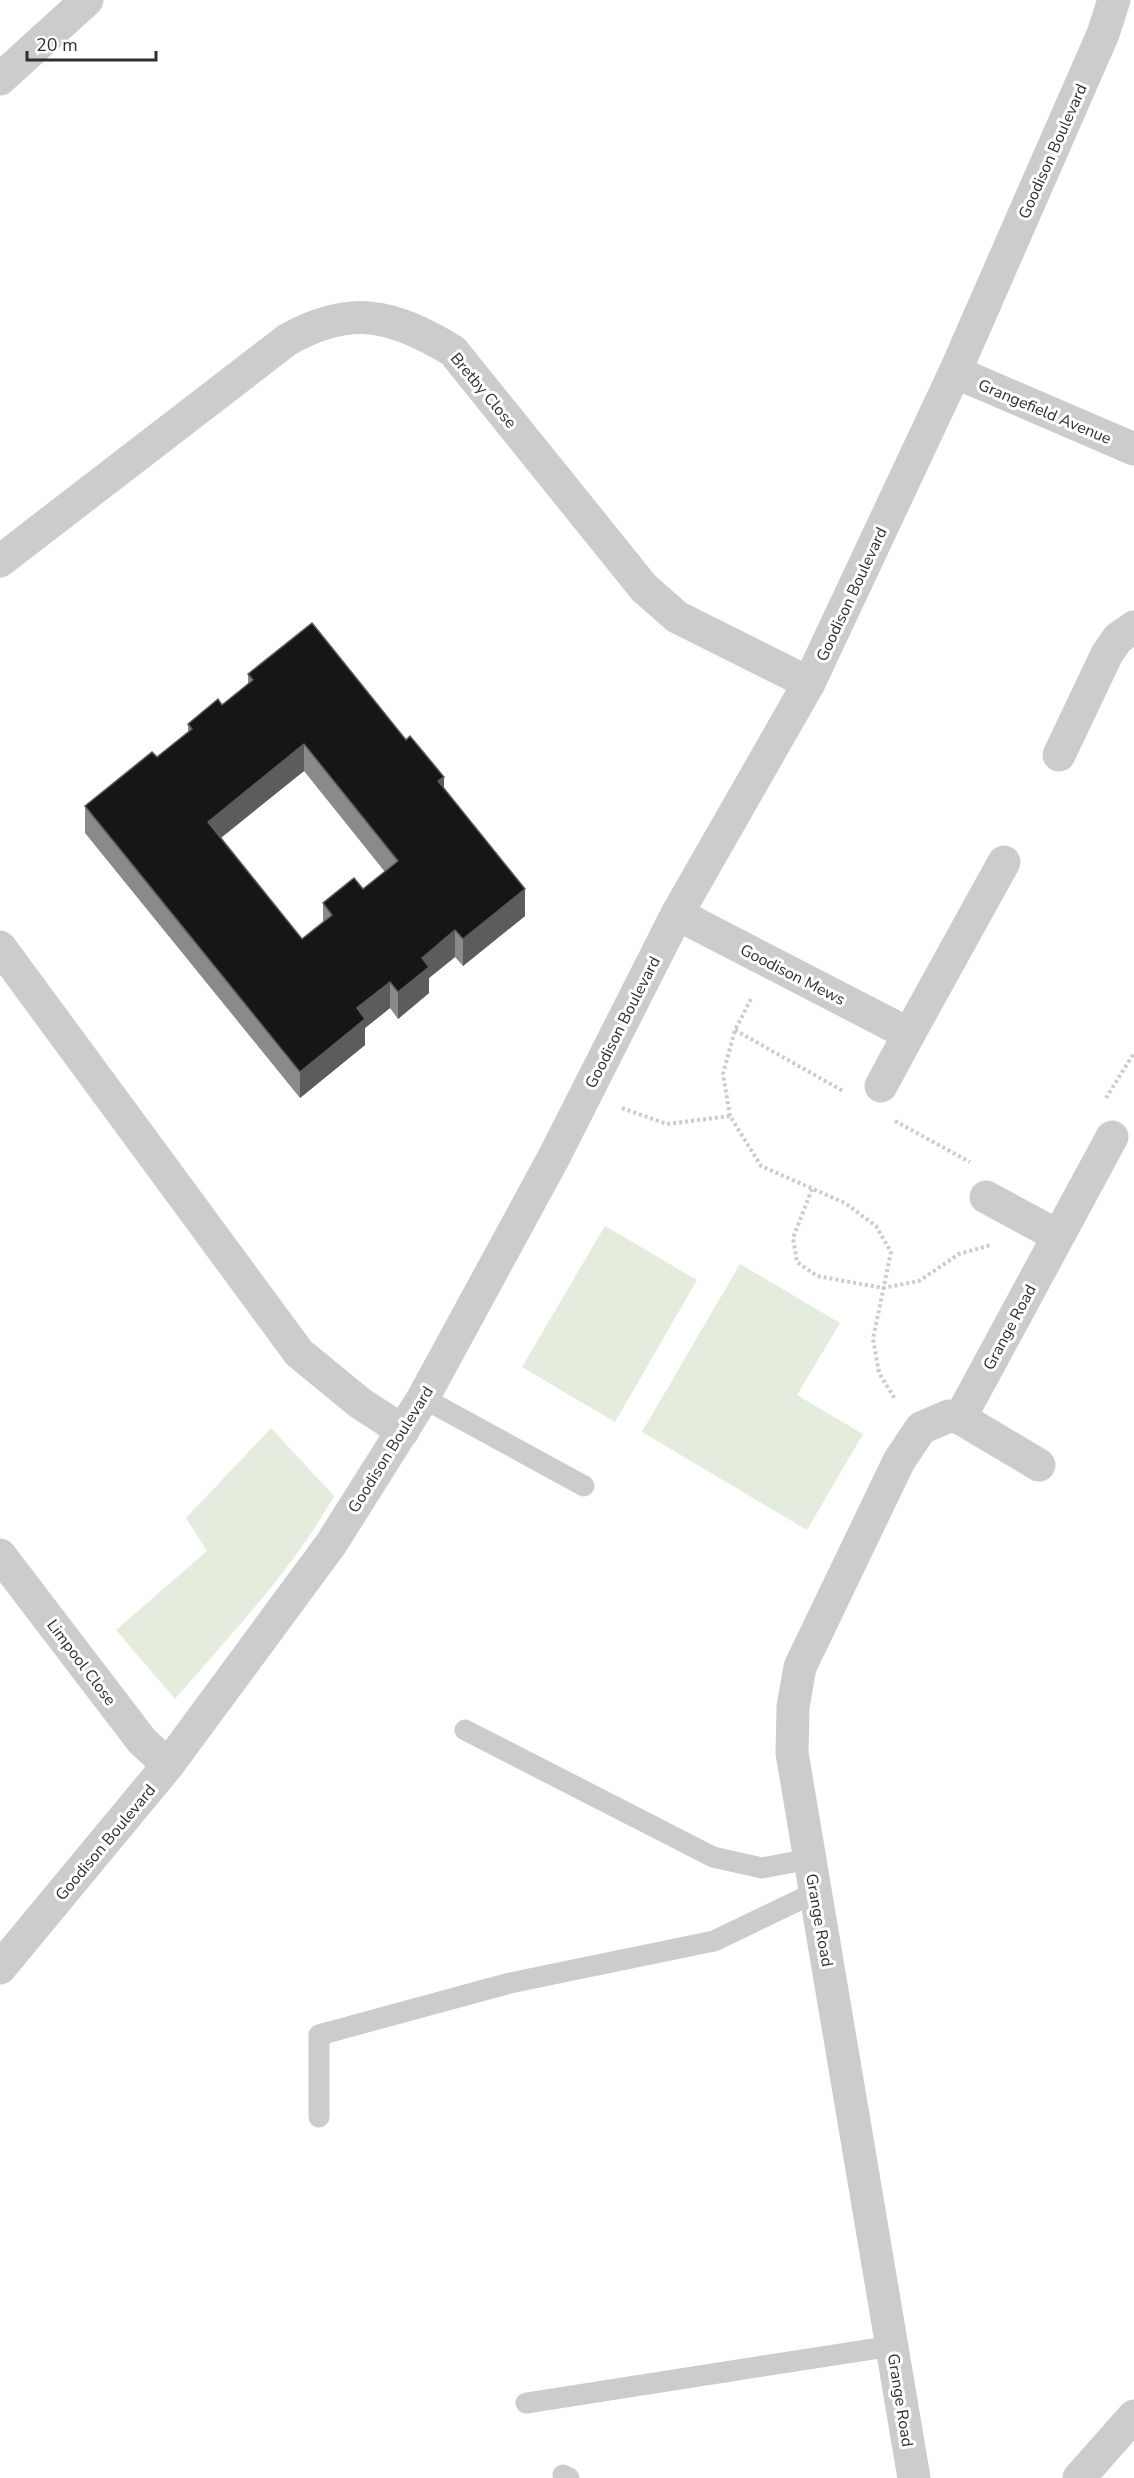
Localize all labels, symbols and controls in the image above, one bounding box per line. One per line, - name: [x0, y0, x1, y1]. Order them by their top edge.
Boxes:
- scale bar: [27, 24, 156, 62]
- text: 20 m: [36, 33, 78, 57]
- street label: Goodison Boulevard: [1013, 80, 1093, 222]
- street label: Bretby Close: [445, 348, 521, 433]
- street label: Grangefield Avenue: [975, 374, 1115, 450]
- street label: Goodison Boulevard: [811, 524, 893, 665]
- street label: Goodison Mews: [736, 939, 849, 1011]
- street label: Goodison Boulevard: [580, 953, 666, 1092]
- street label: Grange Road: [978, 1281, 1042, 1374]
- street label: Goodison Boulevard: [343, 1382, 439, 1517]
- street label: Limpool Close: [42, 1615, 121, 1710]
- street label: Goodison Boulevard: [51, 1780, 161, 1905]
- street label: Grange Road: [800, 1872, 838, 1968]
- street label: Grange Road: [882, 2352, 918, 2448]

